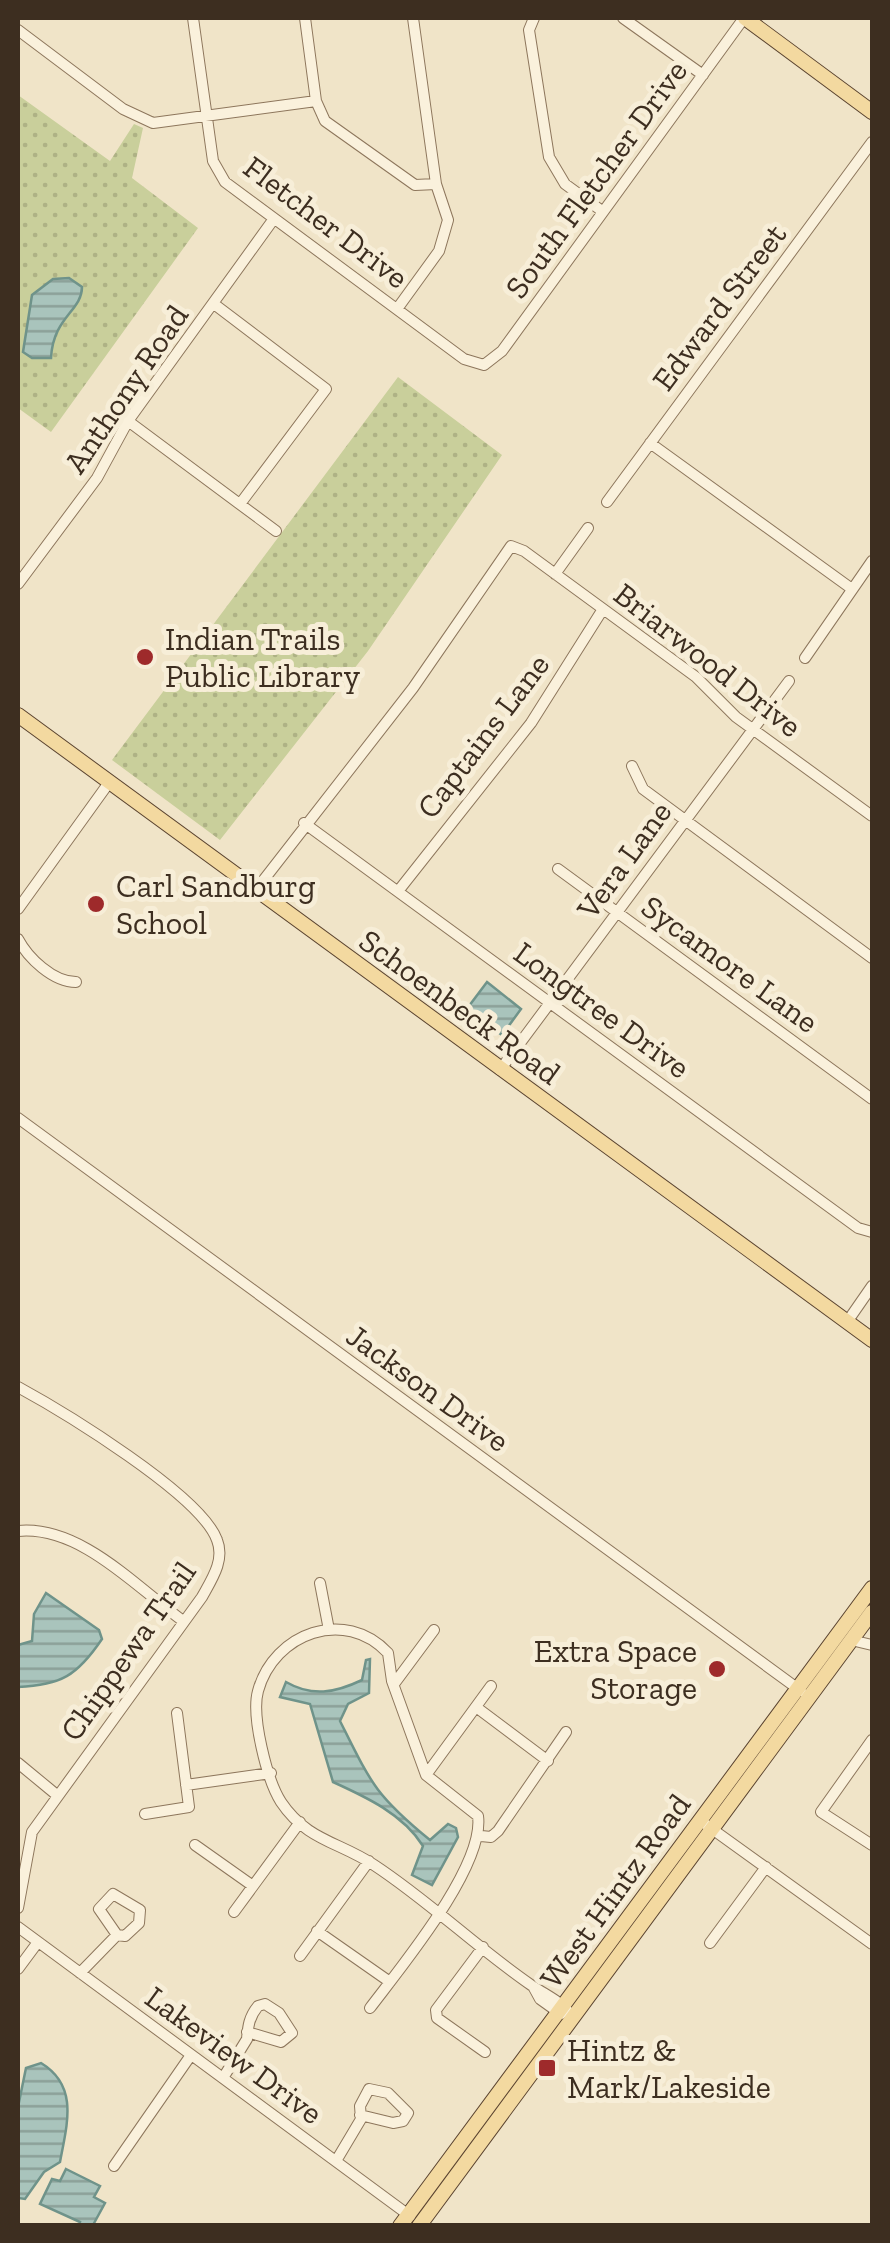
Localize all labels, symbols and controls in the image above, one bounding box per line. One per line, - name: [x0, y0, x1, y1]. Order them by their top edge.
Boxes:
- street label: South Fletcher Drive: [497, 53, 695, 305]
- street label: Fletcher Drive: [236, 148, 416, 296]
- street label: Edward Street: [644, 216, 794, 398]
- street label: Anthony Road: [56, 297, 196, 480]
- street label: Briarwood Drive: [607, 575, 809, 745]
- place label: Indian Trails Public Library: [165, 620, 361, 695]
- marker: Indian Trails Public Library: [134, 646, 156, 668]
- street label: Captains Lane: [409, 646, 557, 826]
- street label: Vera Lane: [568, 794, 679, 927]
- place label: Carl Sandburg School: [116, 867, 316, 942]
- street label: Sycamore Lane: [634, 887, 826, 1041]
- marker: Carl Sandburg School: [85, 893, 107, 915]
- street label: Schoenbeck Road: [352, 921, 568, 1093]
- street label: Longtree Drive: [507, 934, 697, 1086]
- street label: Jackson Drive: [339, 1316, 517, 1460]
- street label: Chippewa Trail: [52, 1554, 204, 1748]
- place label: Extra Space Storage: [534, 1632, 697, 1707]
- marker: Extra Space Storage: [706, 1658, 728, 1680]
- street label: West Hintz Road: [532, 1786, 698, 1996]
- street label: Lakeview Drive: [138, 1978, 330, 2132]
- place label: Hintz & Mark/Lakeside: [567, 2031, 771, 2106]
- marker: Hintz & Mark/Lakeside: [536, 2057, 558, 2079]

